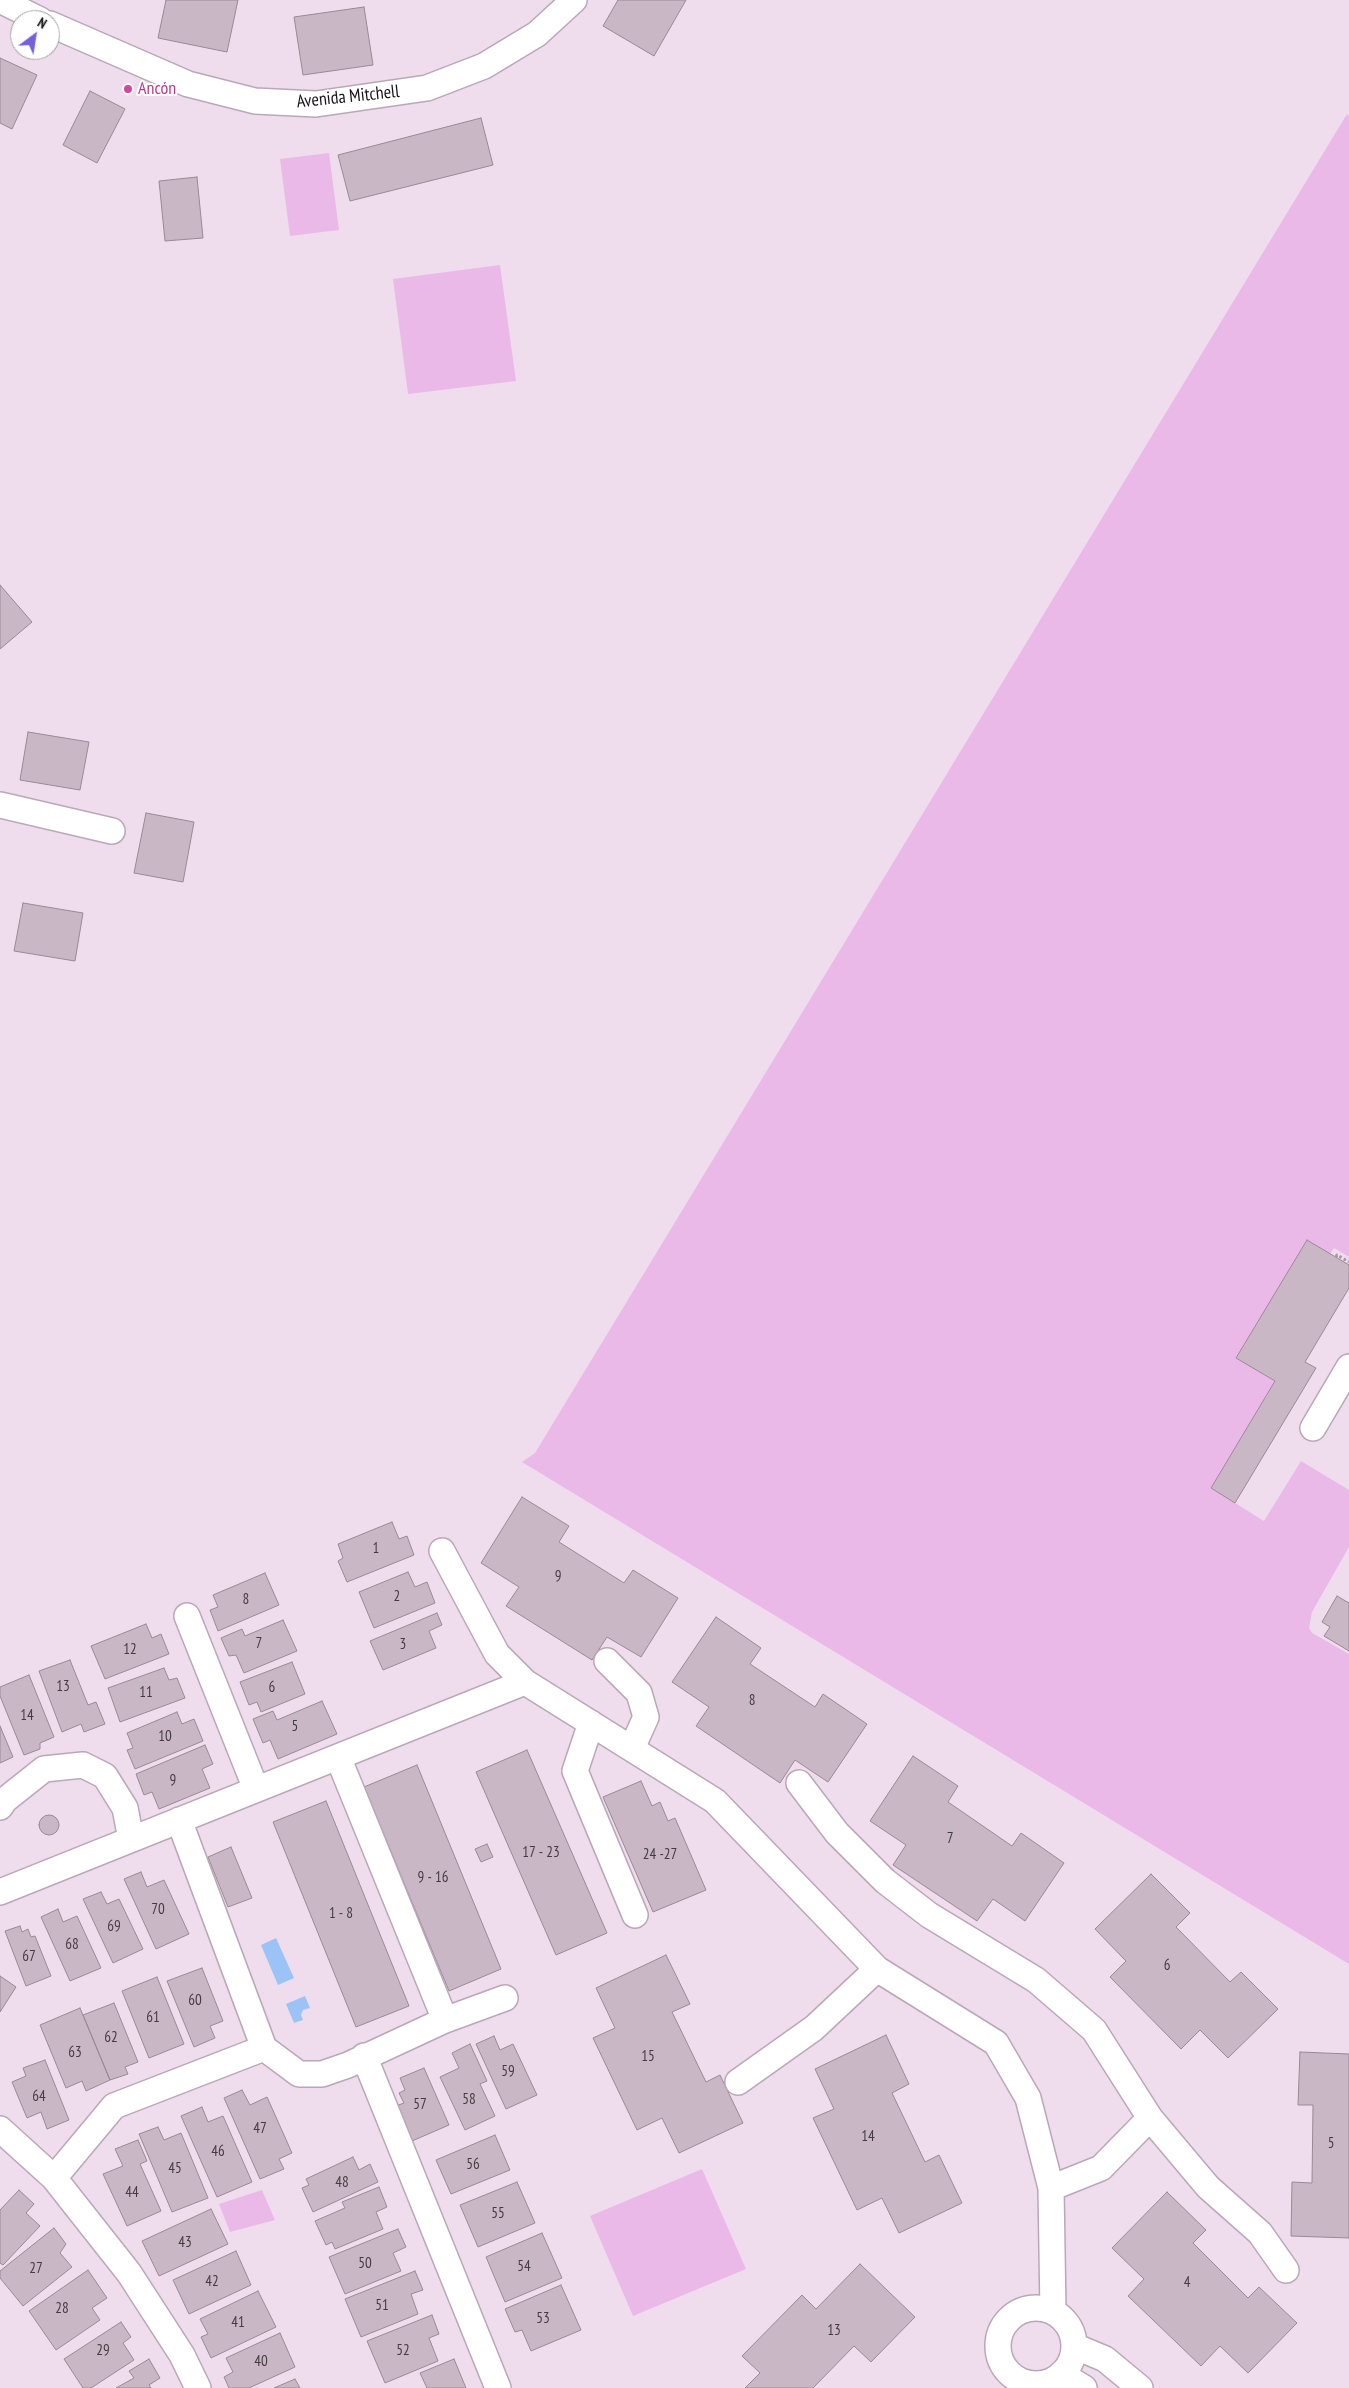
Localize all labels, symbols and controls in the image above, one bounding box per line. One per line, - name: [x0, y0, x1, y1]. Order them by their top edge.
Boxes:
- north arrow: [10, 10, 60, 60]
- text: N: [34, 13, 50, 33]
- place label: Ancón: [138, 78, 176, 100]
- street label: Avenida Mitchell: [295, 81, 401, 113]
- marker: Ancón: [122, 83, 134, 95]
- house number: 1: [373, 1540, 379, 1558]
- house number: 9: [555, 1568, 561, 1586]
- house number: 2: [394, 1588, 400, 1606]
- house number: 8: [243, 1591, 249, 1609]
- house number: 7: [256, 1635, 262, 1653]
- house number: 3: [400, 1636, 406, 1654]
- house number: 12: [123, 1641, 137, 1659]
- house number: 13: [56, 1678, 70, 1696]
- house number: 6: [269, 1679, 275, 1697]
- house number: 11: [139, 1684, 153, 1702]
- house number: 8: [749, 1692, 755, 1710]
- house number: 14: [20, 1707, 34, 1725]
- house number: 5: [292, 1718, 298, 1736]
- house number: 10: [158, 1728, 172, 1746]
- house number: 9: [170, 1772, 176, 1790]
- house number: 7: [947, 1830, 953, 1848]
- house number: 17 - 23: [522, 1844, 560, 1862]
- house number: 24 -27: [643, 1846, 677, 1864]
- house number: 9 - 16: [418, 1869, 448, 1887]
- house number: 70: [151, 1901, 165, 1919]
- house number: 1 - 8: [329, 1905, 353, 1923]
- house number: 69: [107, 1918, 121, 1936]
- house number: 68: [65, 1936, 79, 1954]
- house number: 67: [22, 1948, 36, 1966]
- house number: 6: [1164, 1957, 1170, 1975]
- house number: 60: [188, 1992, 202, 2010]
- house number: 61: [146, 2009, 160, 2027]
- house number: 62: [104, 2029, 118, 2047]
- house number: 63: [68, 2044, 82, 2062]
- house number: 15: [641, 2048, 655, 2066]
- house number: 59: [501, 2063, 515, 2081]
- house number: 64: [32, 2088, 46, 2106]
- house number: 58: [462, 2091, 476, 2109]
- house number: 57: [413, 2096, 427, 2114]
- house number: 47: [253, 2120, 267, 2138]
- house number: 14: [861, 2128, 875, 2146]
- house number: 5: [1328, 2135, 1334, 2153]
- house number: 46: [211, 2143, 225, 2161]
- house number: 56: [466, 2156, 480, 2174]
- house number: 45: [168, 2160, 182, 2178]
- house number: 48: [335, 2174, 349, 2192]
- house number: 44: [125, 2184, 139, 2202]
- house number: 55: [491, 2205, 505, 2223]
- house number: 43: [178, 2234, 192, 2252]
- house number: 50: [358, 2255, 372, 2273]
- house number: 54: [517, 2258, 531, 2276]
- house number: 27: [29, 2260, 43, 2278]
- house number: 42: [205, 2273, 219, 2291]
- house number: 4: [1184, 2274, 1190, 2292]
- house number: 51: [375, 2297, 389, 2315]
- house number: 28: [55, 2300, 69, 2318]
- house number: 53: [536, 2310, 550, 2328]
- house number: 41: [231, 2314, 245, 2332]
- house number: 13: [827, 2322, 841, 2340]
- house number: 29: [96, 2342, 110, 2360]
- house number: 52: [396, 2342, 410, 2360]
- house number: 40: [254, 2353, 268, 2371]

